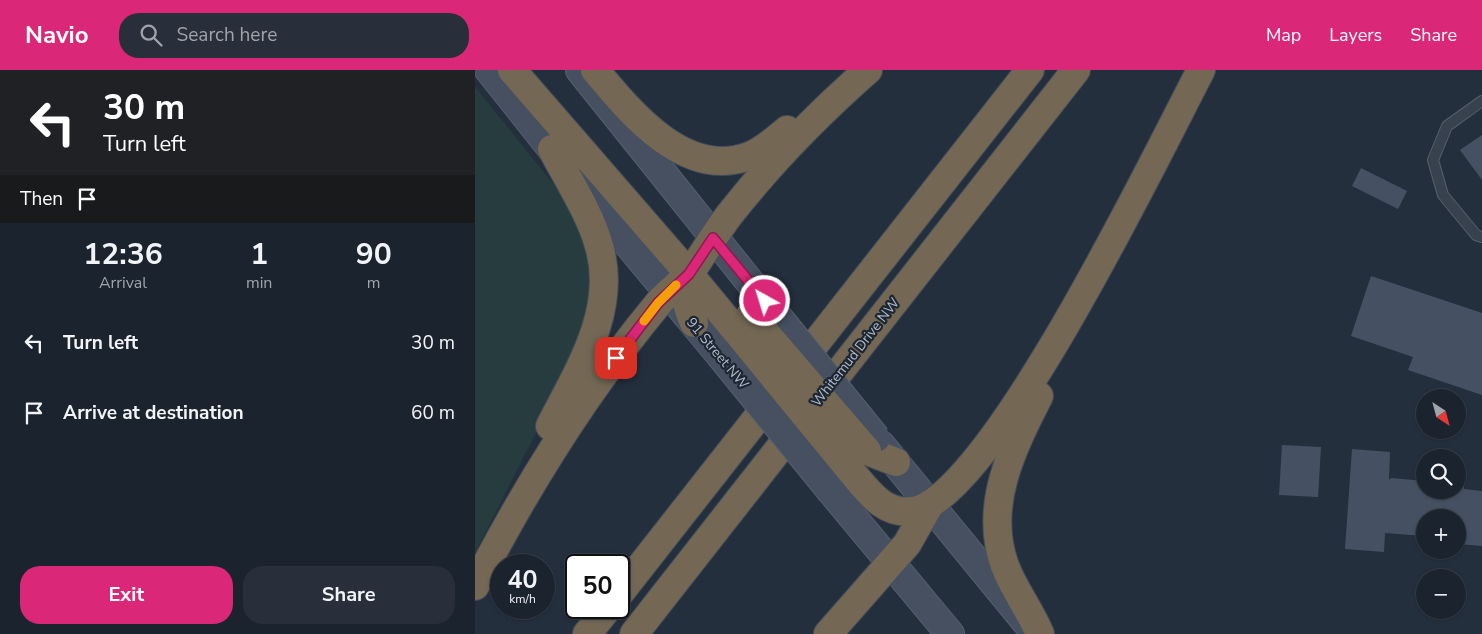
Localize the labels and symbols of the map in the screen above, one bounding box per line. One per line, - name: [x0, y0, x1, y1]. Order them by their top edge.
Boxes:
- position arrow: [738, 274, 790, 326]
- street label: Whitemud Drive NW: [807, 294, 904, 411]
- street label: 91 Street NW: [682, 314, 754, 394]
- pin: [595, 337, 637, 379]
- north arrow: [1416, 389, 1466, 439]
- speed limit sign: 50: [565, 554, 630, 619]

